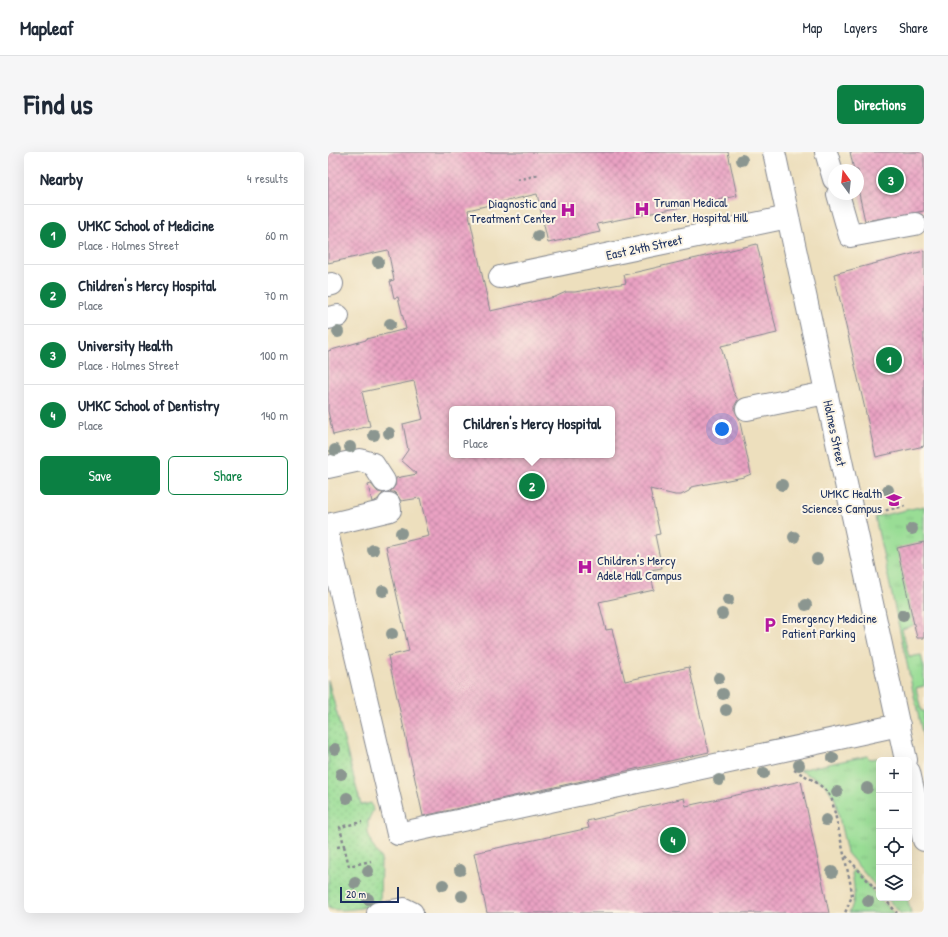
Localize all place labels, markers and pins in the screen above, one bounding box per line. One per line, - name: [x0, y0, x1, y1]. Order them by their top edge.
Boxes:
- pin: 3: [878, 165, 904, 195]
- place label: Truman Medical Center, Hospital Hill: [654, 193, 748, 226]
- place label: Diagnostic and Treatment Center: [470, 194, 556, 227]
- hospital icon: Truman Medical Center, Hospital Hill: [633, 200, 651, 218]
- hospital icon: Diagnostic and Treatment Center: [559, 201, 577, 219]
- pin: 1: [876, 345, 902, 375]
- pin: 2: [519, 471, 545, 501]
- place label: UMKC Health Sciences Campus: [802, 484, 883, 517]
- school or university icon: UMKC Health Sciences Campus: [885, 491, 903, 509]
- place label: Children's Mercy Adele Hall Campus: [597, 551, 682, 584]
- hospital icon: Children's Mercy Adele Hall Campus: [576, 558, 594, 576]
- place label: Emergency Medicine Patient Parking: [782, 609, 877, 642]
- parking icon: Emergency Medicine Patient Parking: [761, 616, 779, 634]
- pin: 4: [660, 825, 686, 855]

